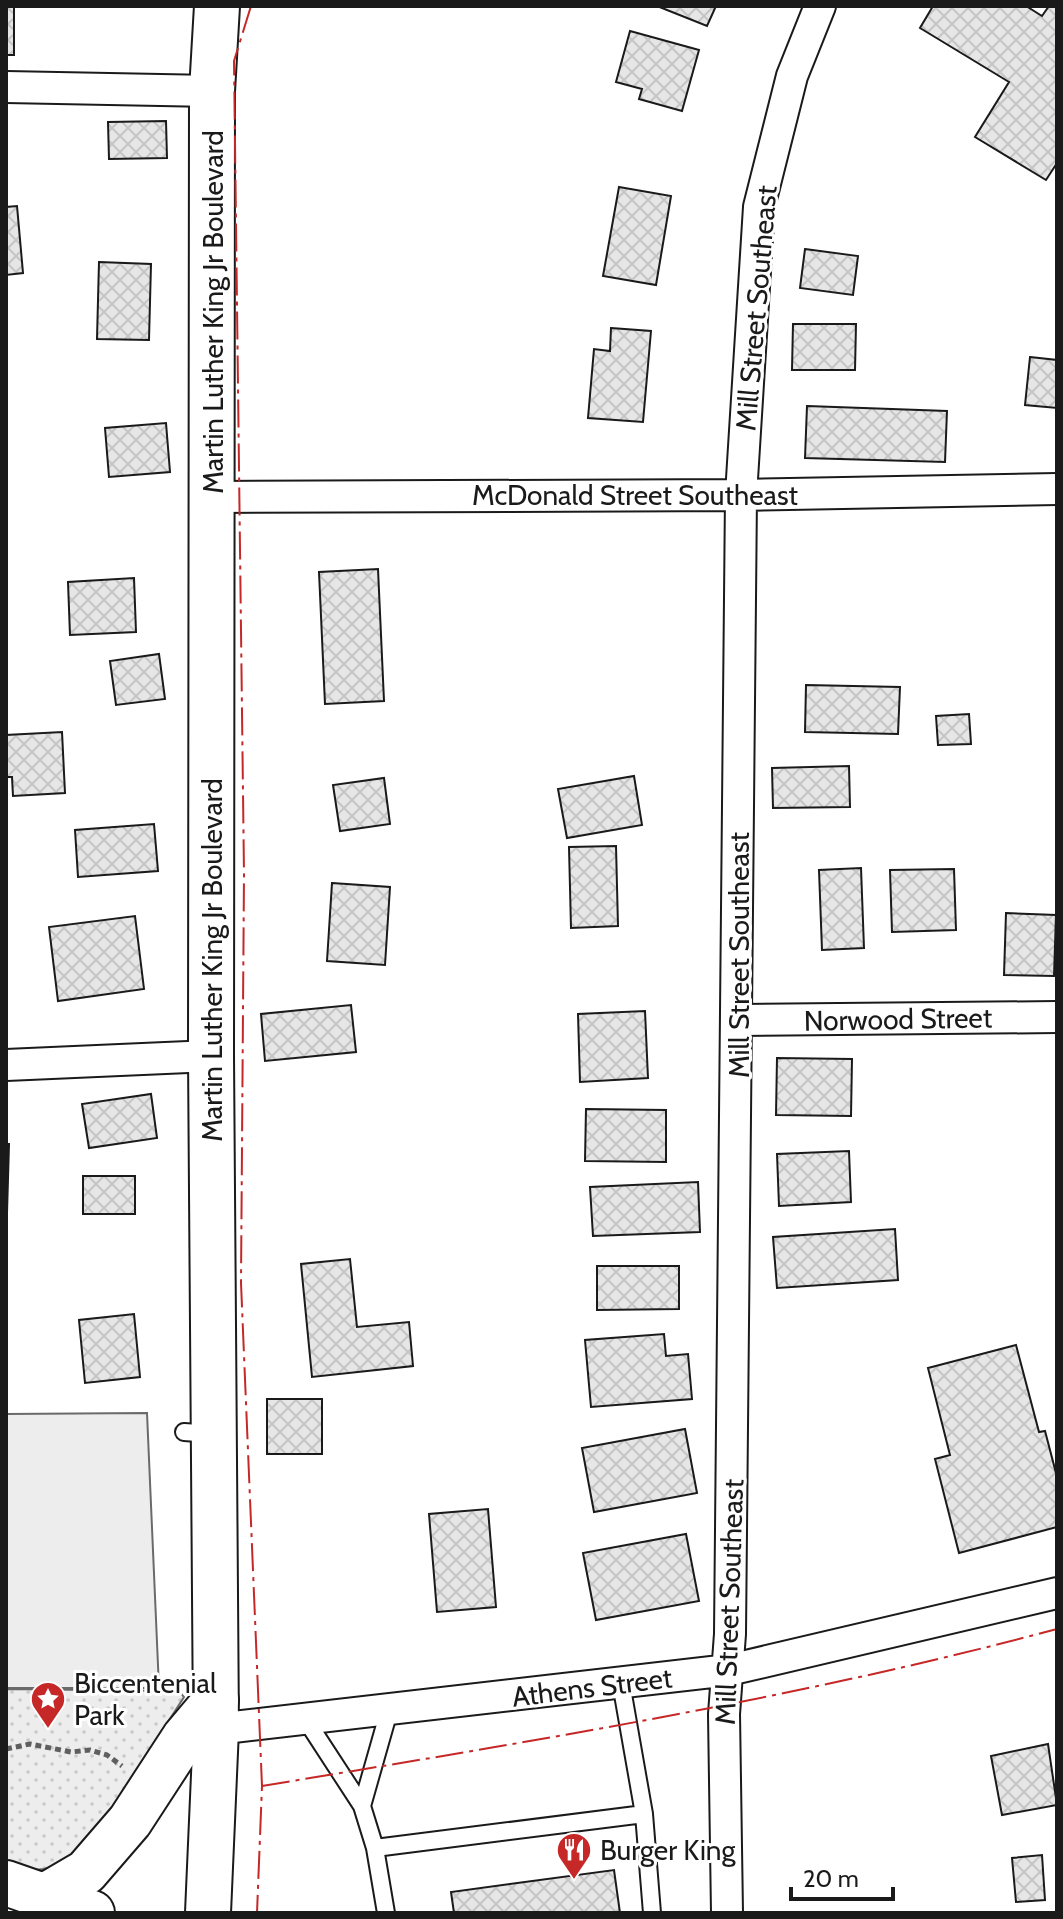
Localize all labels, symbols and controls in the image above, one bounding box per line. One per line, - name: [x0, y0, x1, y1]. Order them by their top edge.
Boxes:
- street label: Martin Luther King Jr Boulevard: [196, 130, 230, 494]
- street label: Mill Street Southeast: [728, 184, 784, 432]
- street label: McDonald Street Southeast: [472, 478, 798, 512]
- street label: Martin Luther King Jr Boulevard: [195, 778, 229, 1142]
- street label: Mill Street Southeast: [722, 832, 756, 1078]
- street label: Norwood Street: [804, 1000, 992, 1038]
- street label: Mill Street Southeast: [708, 1478, 750, 1726]
- street label: Athens Street: [510, 1660, 674, 1714]
- place label: Biccentenial Park: [74, 1666, 217, 1732]
- place icon: Biccentenial Park: [29, 1680, 67, 1730]
- restaurant icon: Burger King: [555, 1831, 593, 1881]
- place label: Burger King: [600, 1833, 736, 1867]
- scale bar: [791, 1851, 893, 1901]
- text: 20 m: [803, 1864, 859, 1893]

